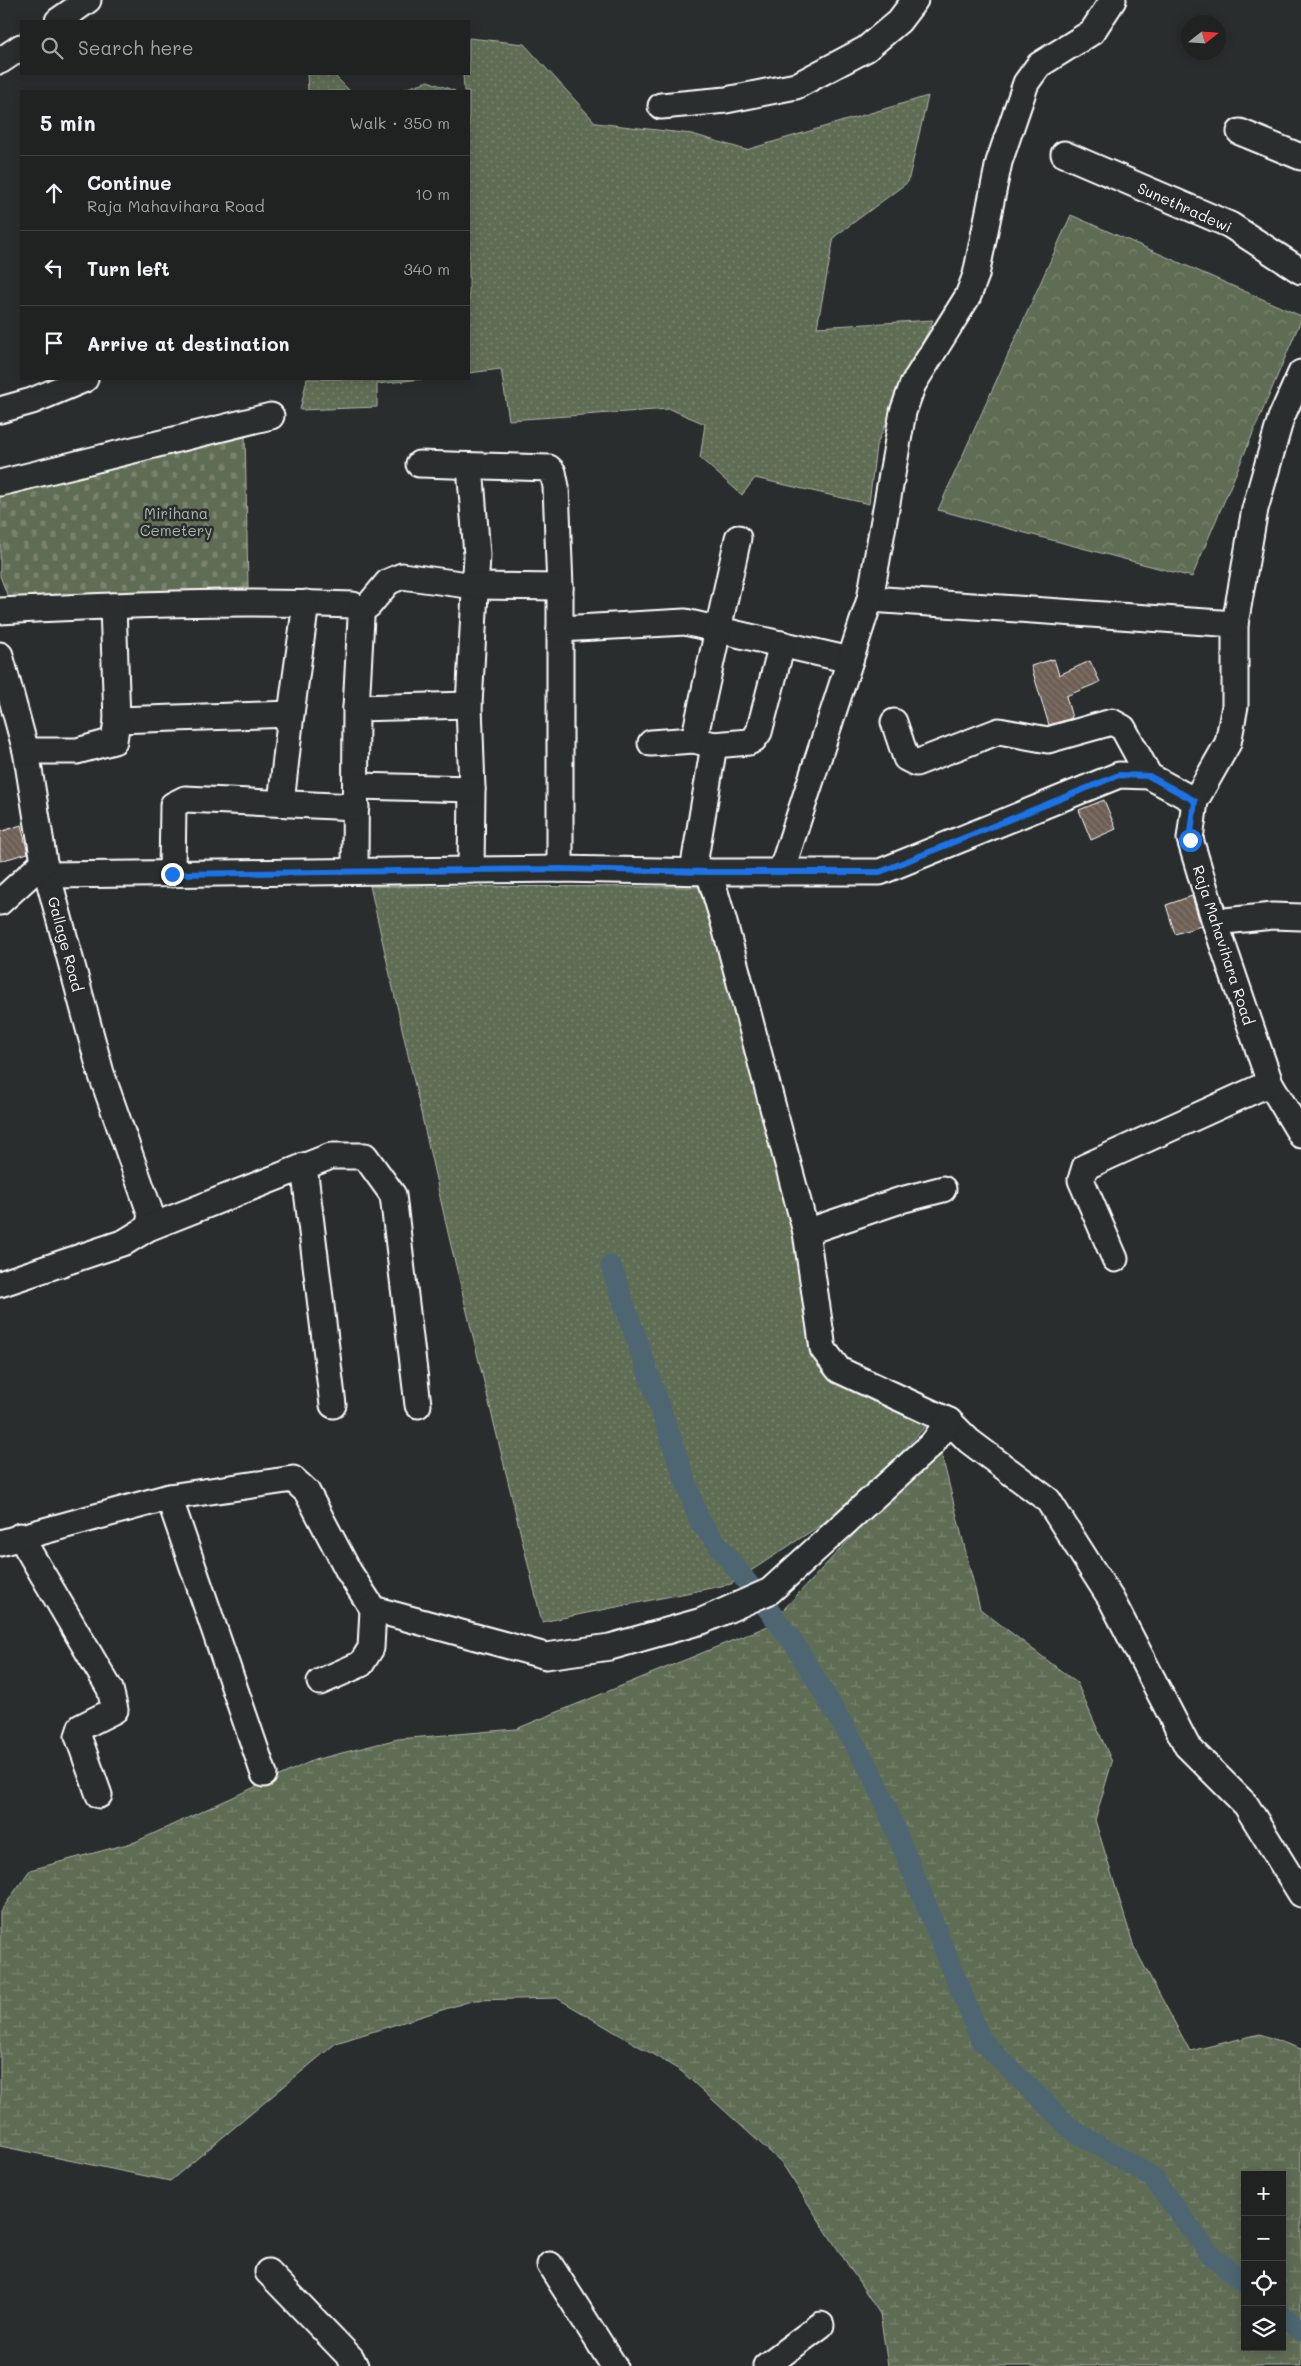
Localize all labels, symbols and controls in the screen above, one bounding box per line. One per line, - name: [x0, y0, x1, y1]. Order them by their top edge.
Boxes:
- north arrow: [1181, 15, 1226, 60]
- search box: [20, 20, 470, 75]
- icon: search: [38, 34, 66, 62]
- text: Search here: [78, 35, 194, 60]
- text: 5 min: [40, 109, 96, 136]
- text: Walk · 350 m: [350, 112, 450, 133]
- text: Continue: [87, 170, 172, 195]
- street label: Sunethradewi: [1135, 177, 1235, 237]
- icon: ahead: [40, 179, 68, 207]
- text: 10 m: [415, 183, 450, 204]
- text: Raja Mahavihara Road: [87, 195, 265, 216]
- icon: left: [40, 254, 68, 282]
- text: Turn left: [87, 256, 170, 281]
- text: 340 m: [403, 258, 450, 279]
- icon: arrive: [40, 329, 68, 357]
- text: Arrive at destination: [87, 331, 290, 356]
- park label: Mirihana Cemetery: [140, 503, 212, 540]
- route start: [1179, 829, 1202, 852]
- route end: [161, 863, 184, 886]
- street label: Raja Mahavihara Road: [1189, 863, 1259, 1027]
- street label: Gallage Road: [44, 894, 88, 994]
- map controls: [1241, 2171, 1286, 2351]
- button: +: [1241, 2171, 1286, 2216]
- button: −: [1241, 2216, 1286, 2261]
- button: locate: [1241, 2261, 1286, 2306]
- button: layers: [1241, 2306, 1286, 2351]

